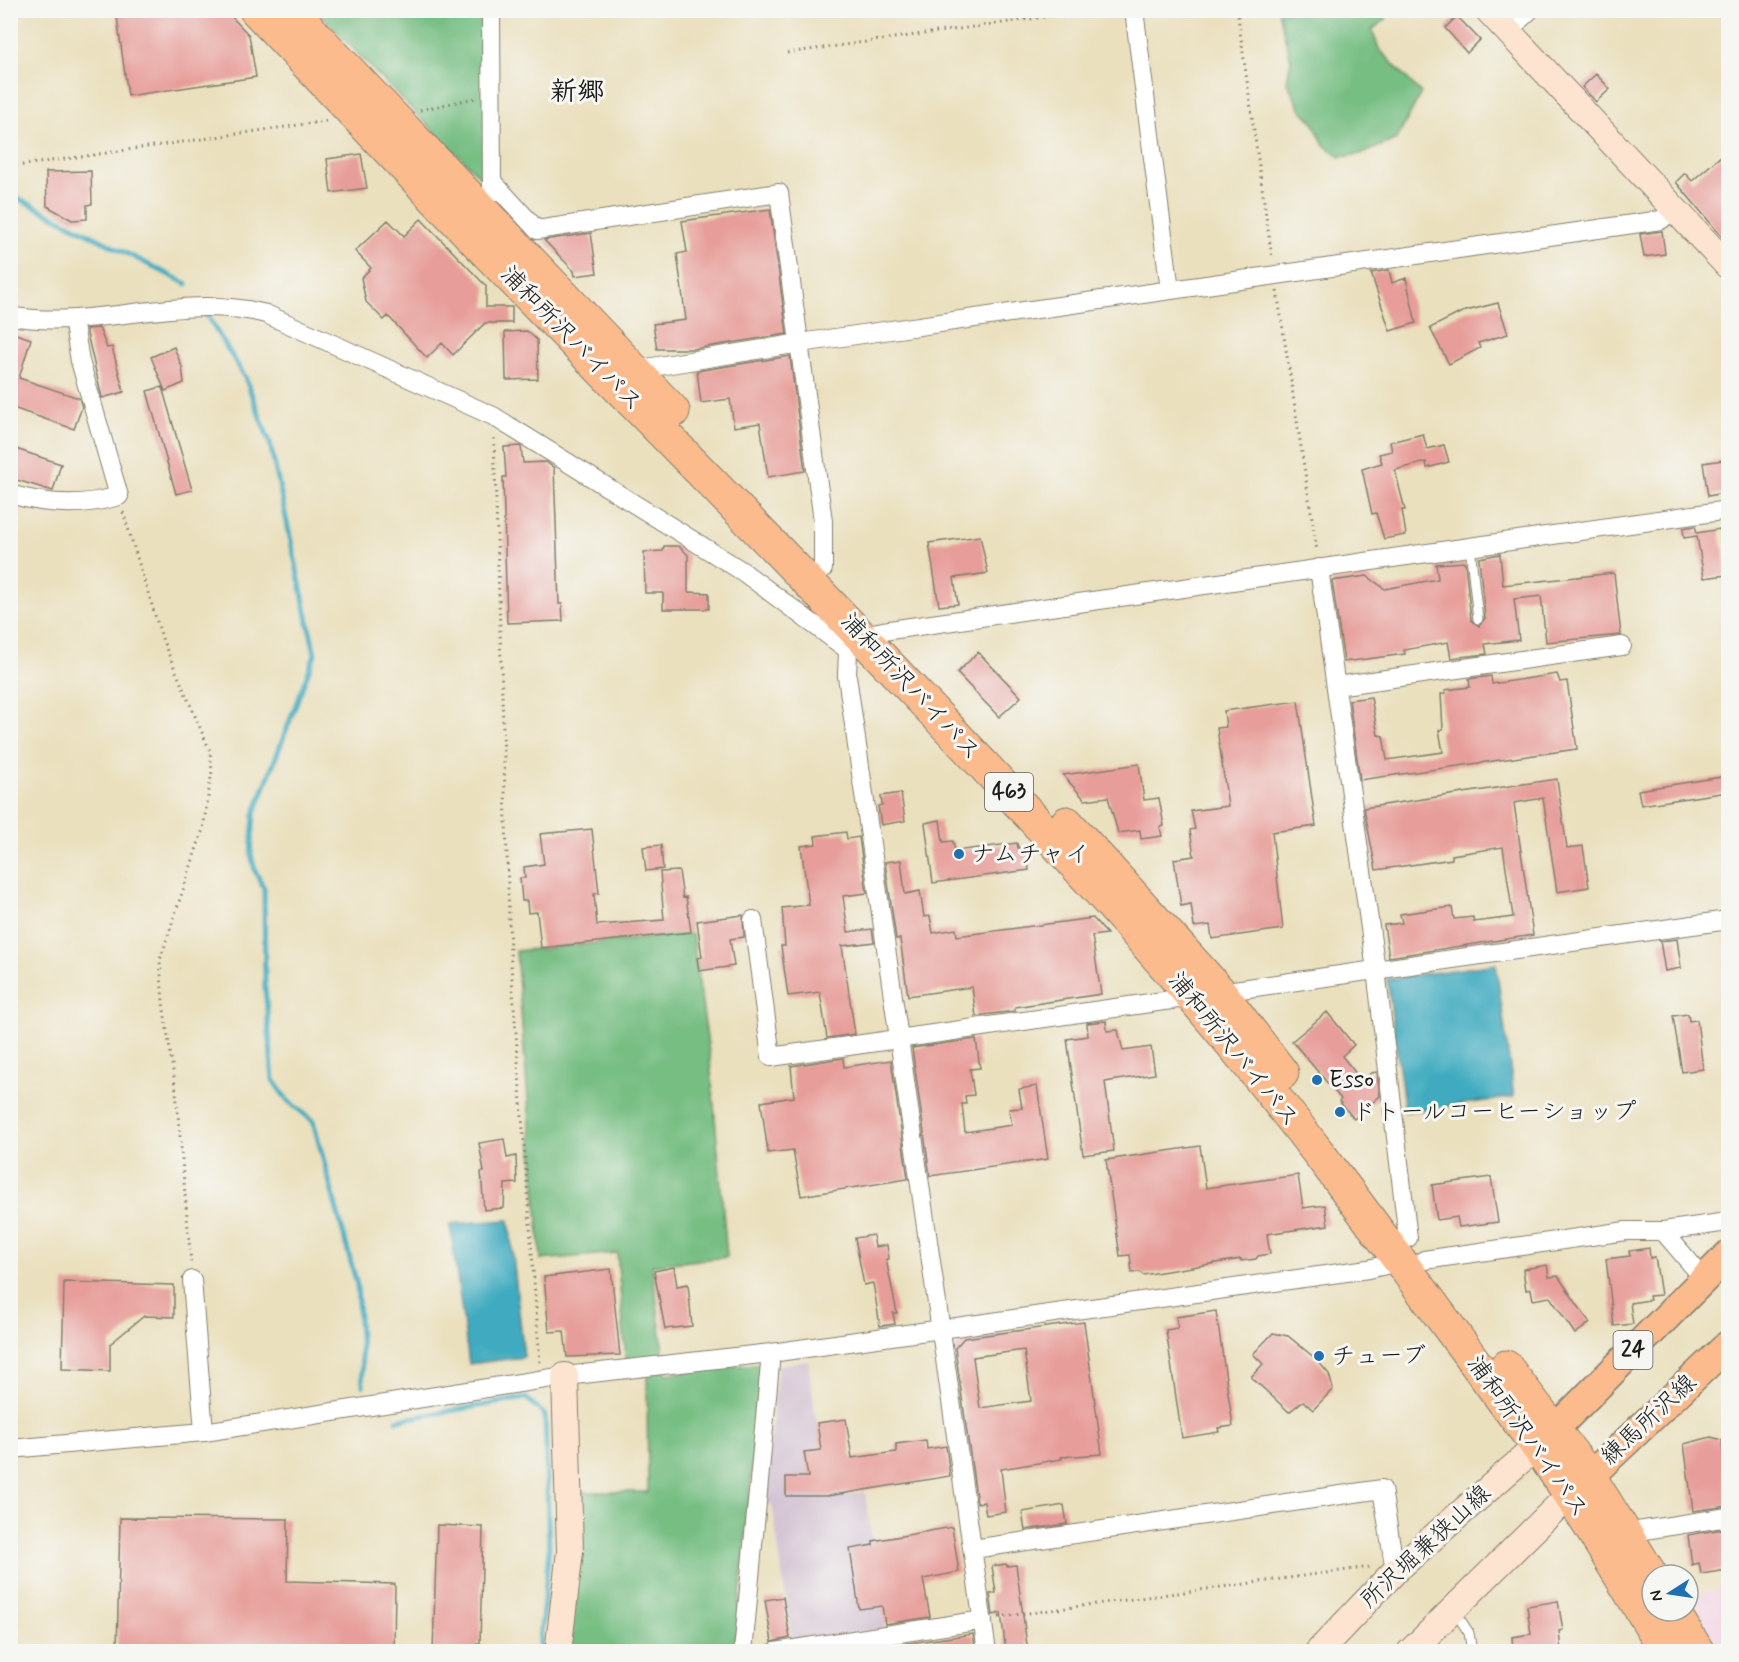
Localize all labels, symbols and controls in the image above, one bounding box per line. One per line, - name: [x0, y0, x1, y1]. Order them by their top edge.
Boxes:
- district label: 新郷: [550, 75, 604, 110]
- street label: 浦和所沢バイパス: [493, 259, 649, 419]
- street label: 浦和所沢バイパス: [833, 606, 987, 768]
- road number: 463: [985, 773, 1033, 811]
- place label: ナムチャイ: [971, 839, 1089, 870]
- marker: ナムチャイ: [952, 847, 966, 861]
- street label: 浦和所沢バイパス: [1161, 966, 1305, 1134]
- place label: Esso: [1329, 1065, 1374, 1096]
- marker: Esso: [1310, 1073, 1324, 1087]
- place label: ドトールコーヒーショップ: [1352, 1097, 1637, 1128]
- marker: ドトールコーヒーショップ: [1333, 1105, 1347, 1119]
- road number: 24: [1614, 1331, 1652, 1369]
- place label: チューブ: [1331, 1341, 1426, 1372]
- marker: チューブ: [1312, 1349, 1326, 1363]
- street label: 浦和所沢バイパス: [1459, 1350, 1595, 1524]
- street label: 練馬所沢線: [1595, 1368, 1703, 1472]
- street label: 所沢堀兼狭山線: [1354, 1478, 1498, 1616]
- north arrow: [1640, 1563, 1700, 1623]
- text: N: [1645, 1588, 1668, 1603]

